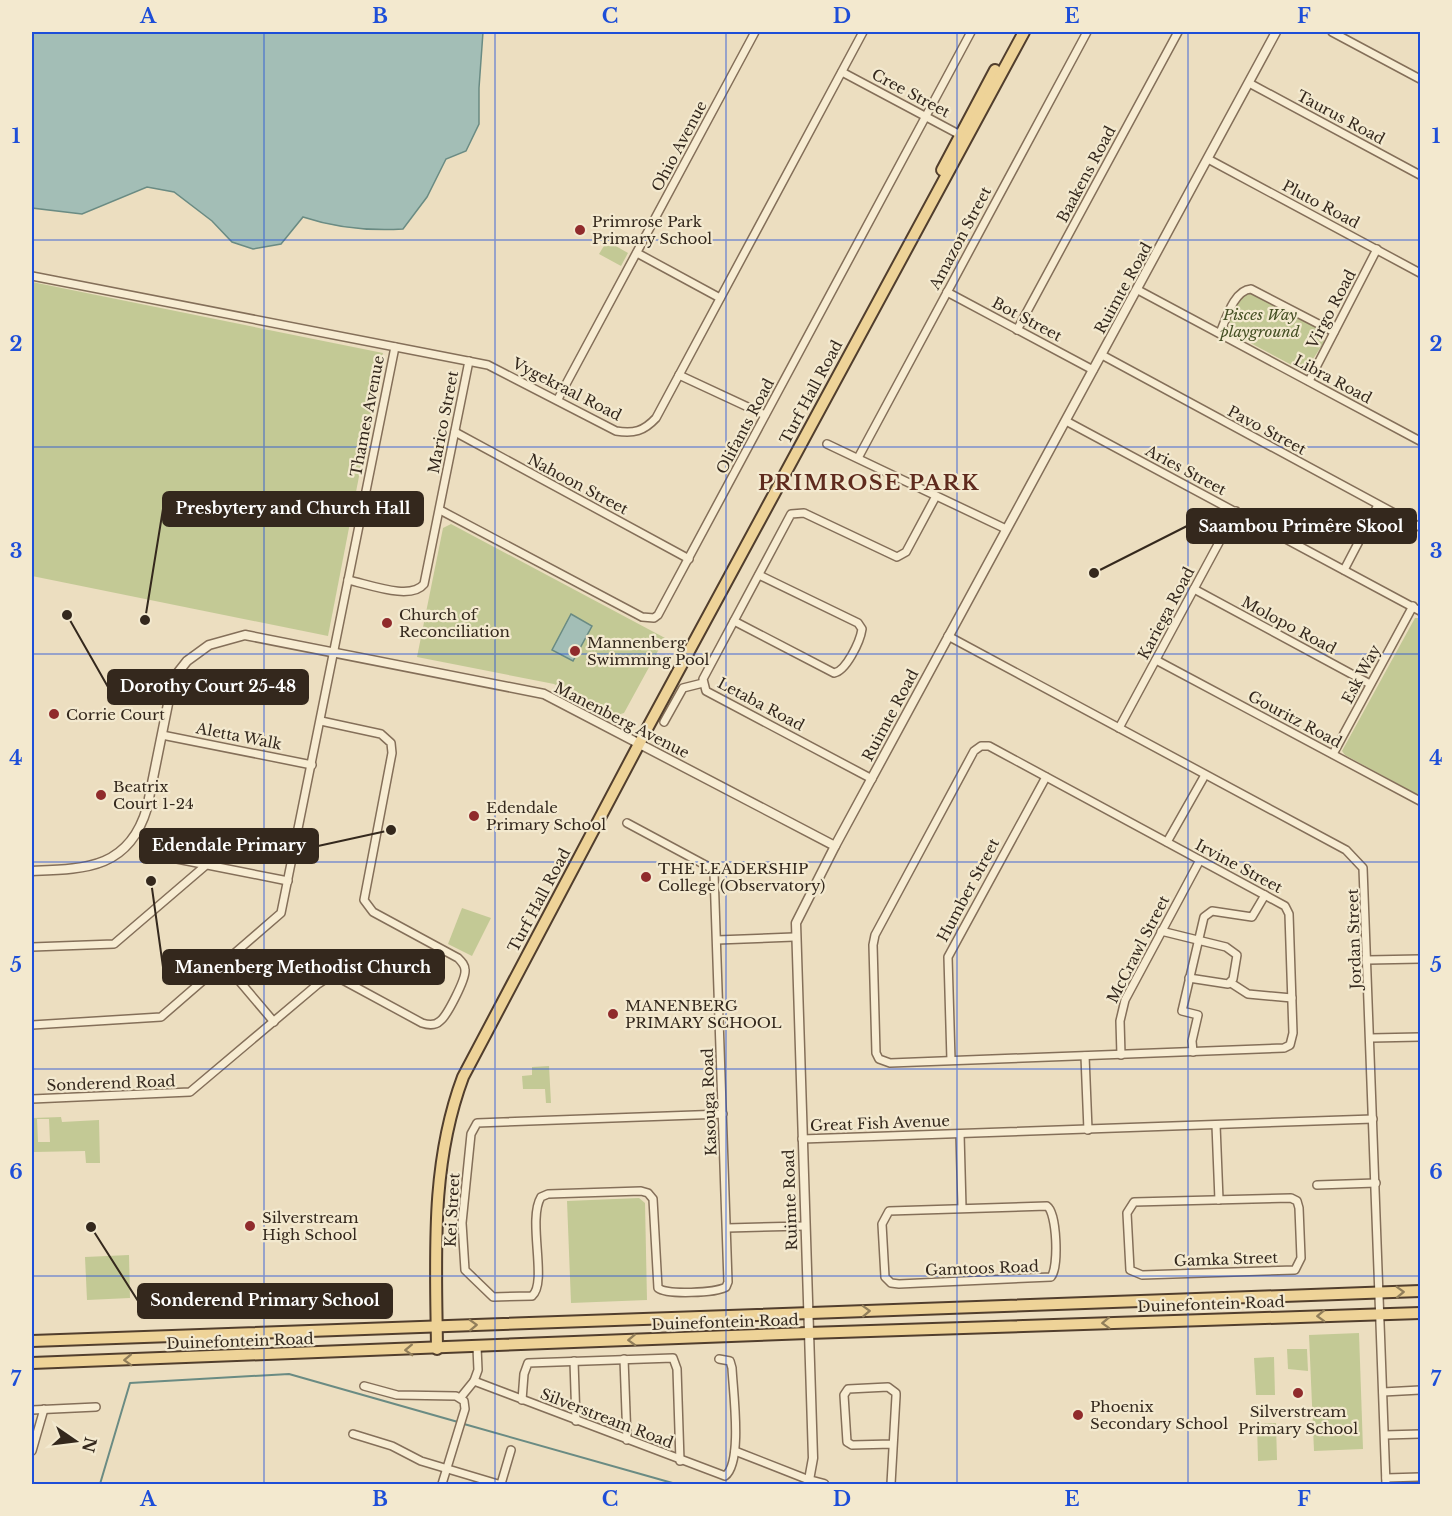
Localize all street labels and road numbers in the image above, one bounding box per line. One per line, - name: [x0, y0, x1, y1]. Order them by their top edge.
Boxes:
- street label: Cree Street: [869, 65, 954, 122]
- street label: Taurus Road: [1294, 86, 1388, 148]
- street label: Ohio Avenue: [647, 97, 711, 195]
- street label: Baakens Road: [1053, 122, 1119, 226]
- street label: Pluto Road: [1279, 176, 1363, 232]
- street label: Amazon Street: [924, 183, 995, 294]
- street label: Ruimte Road: [1090, 239, 1156, 337]
- street label: Virgo Road: [1302, 266, 1360, 353]
- street label: Bot Street: [989, 293, 1065, 345]
- street label: Turf Hall Road: [776, 337, 846, 447]
- street label: Libra Road: [1291, 351, 1375, 407]
- street label: Vygekraal Road: [508, 353, 625, 425]
- street label: Thames Avenue: [346, 354, 388, 478]
- street label: Marico Street: [424, 369, 462, 475]
- street label: Olifants Road: [712, 375, 778, 477]
- street label: Pavo Street: [1224, 401, 1310, 459]
- street label: Aries Street: [1142, 440, 1230, 499]
- street label: Nahoon Street: [525, 450, 632, 519]
- street label: Kariega Road: [1134, 563, 1198, 663]
- street label: Molopo Road: [1238, 592, 1340, 658]
- street label: Esk Way: [1338, 641, 1385, 707]
- street label: Ruimte Road: [858, 666, 922, 764]
- street label: Letaba Road: [714, 673, 808, 735]
- street label: Manenberg Avenue: [551, 678, 693, 762]
- street label: Gouritz Road: [1245, 686, 1345, 752]
- street label: Aletta Walk: [194, 718, 284, 754]
- street label: Humber Street: [933, 835, 1003, 945]
- street label: Irvine Street: [1192, 835, 1286, 897]
- street label: Turf Hall Road: [504, 845, 574, 955]
- street label: Jordan Street: [1343, 888, 1365, 992]
- street label: McCrawl Street: [1103, 892, 1173, 1006]
- street label: Kasouga Road: [698, 1048, 720, 1156]
- street label: Sonderend Road: [46, 1071, 176, 1095]
- street label: Great Fish Avenue: [810, 1111, 950, 1135]
- street label: Ruimte Road: [779, 1149, 801, 1251]
- street label: Kei Street: [441, 1172, 463, 1248]
- street label: Gamka Street: [1174, 1248, 1279, 1270]
- street label: Gamtoos Road: [925, 1257, 1039, 1279]
- street label: Duinefontein Road: [1137, 1292, 1285, 1316]
- street label: Duinefontein Road: [651, 1310, 799, 1334]
- street label: Duinefontein Road: [166, 1329, 314, 1353]
- street label: Silverstream Road: [538, 1384, 676, 1452]

